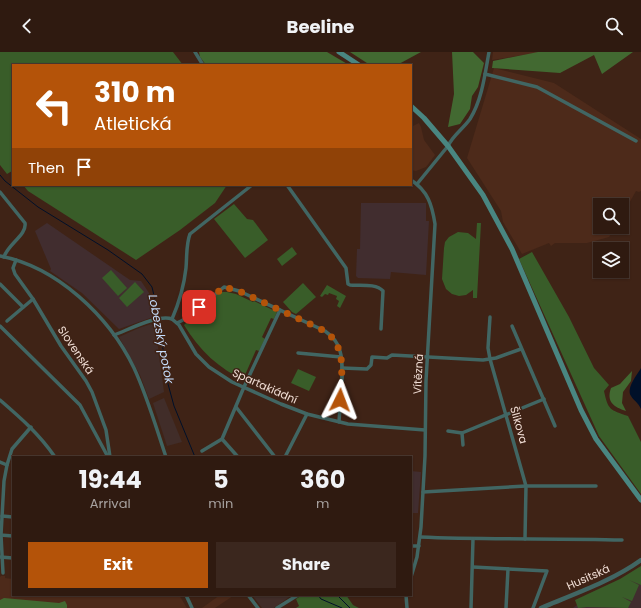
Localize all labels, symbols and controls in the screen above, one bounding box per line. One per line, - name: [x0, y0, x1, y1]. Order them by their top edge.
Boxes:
- text: Beeline: [287, 14, 354, 39]
- icon: back: [16, 15, 38, 37]
- icon: search: [603, 15, 625, 37]
- text: 310 m: [94, 73, 175, 112]
- icon: left: [28, 80, 80, 132]
- text: Atletická: [94, 111, 172, 136]
- icon: arrive: [73, 156, 95, 178]
- text: Then: [28, 157, 65, 178]
- map controls: [593, 198, 629, 278]
- button: search: [593, 198, 629, 234]
- button: layers: [593, 242, 629, 278]
- pin: [182, 290, 216, 324]
- water label: Lobezský potok: [144, 293, 179, 386]
- icon: arrive: [188, 296, 210, 318]
- street label: Slovenská: [54, 323, 98, 377]
- street label: Vítězná: [409, 353, 427, 395]
- street label: Spartakiádní: [230, 364, 300, 408]
- position arrow: [319, 379, 361, 421]
- street label: Šlikova: [506, 404, 532, 446]
- text: 19:44: [79, 463, 142, 496]
- text: 5: [213, 463, 229, 496]
- text: 360: [300, 463, 345, 496]
- text: Arrival: [90, 494, 131, 513]
- text: min: [208, 494, 233, 513]
- text: m: [316, 494, 329, 513]
- button: Exit: [28, 542, 208, 588]
- button: Share: [216, 542, 396, 588]
- street label: Husitská: [564, 560, 612, 594]

